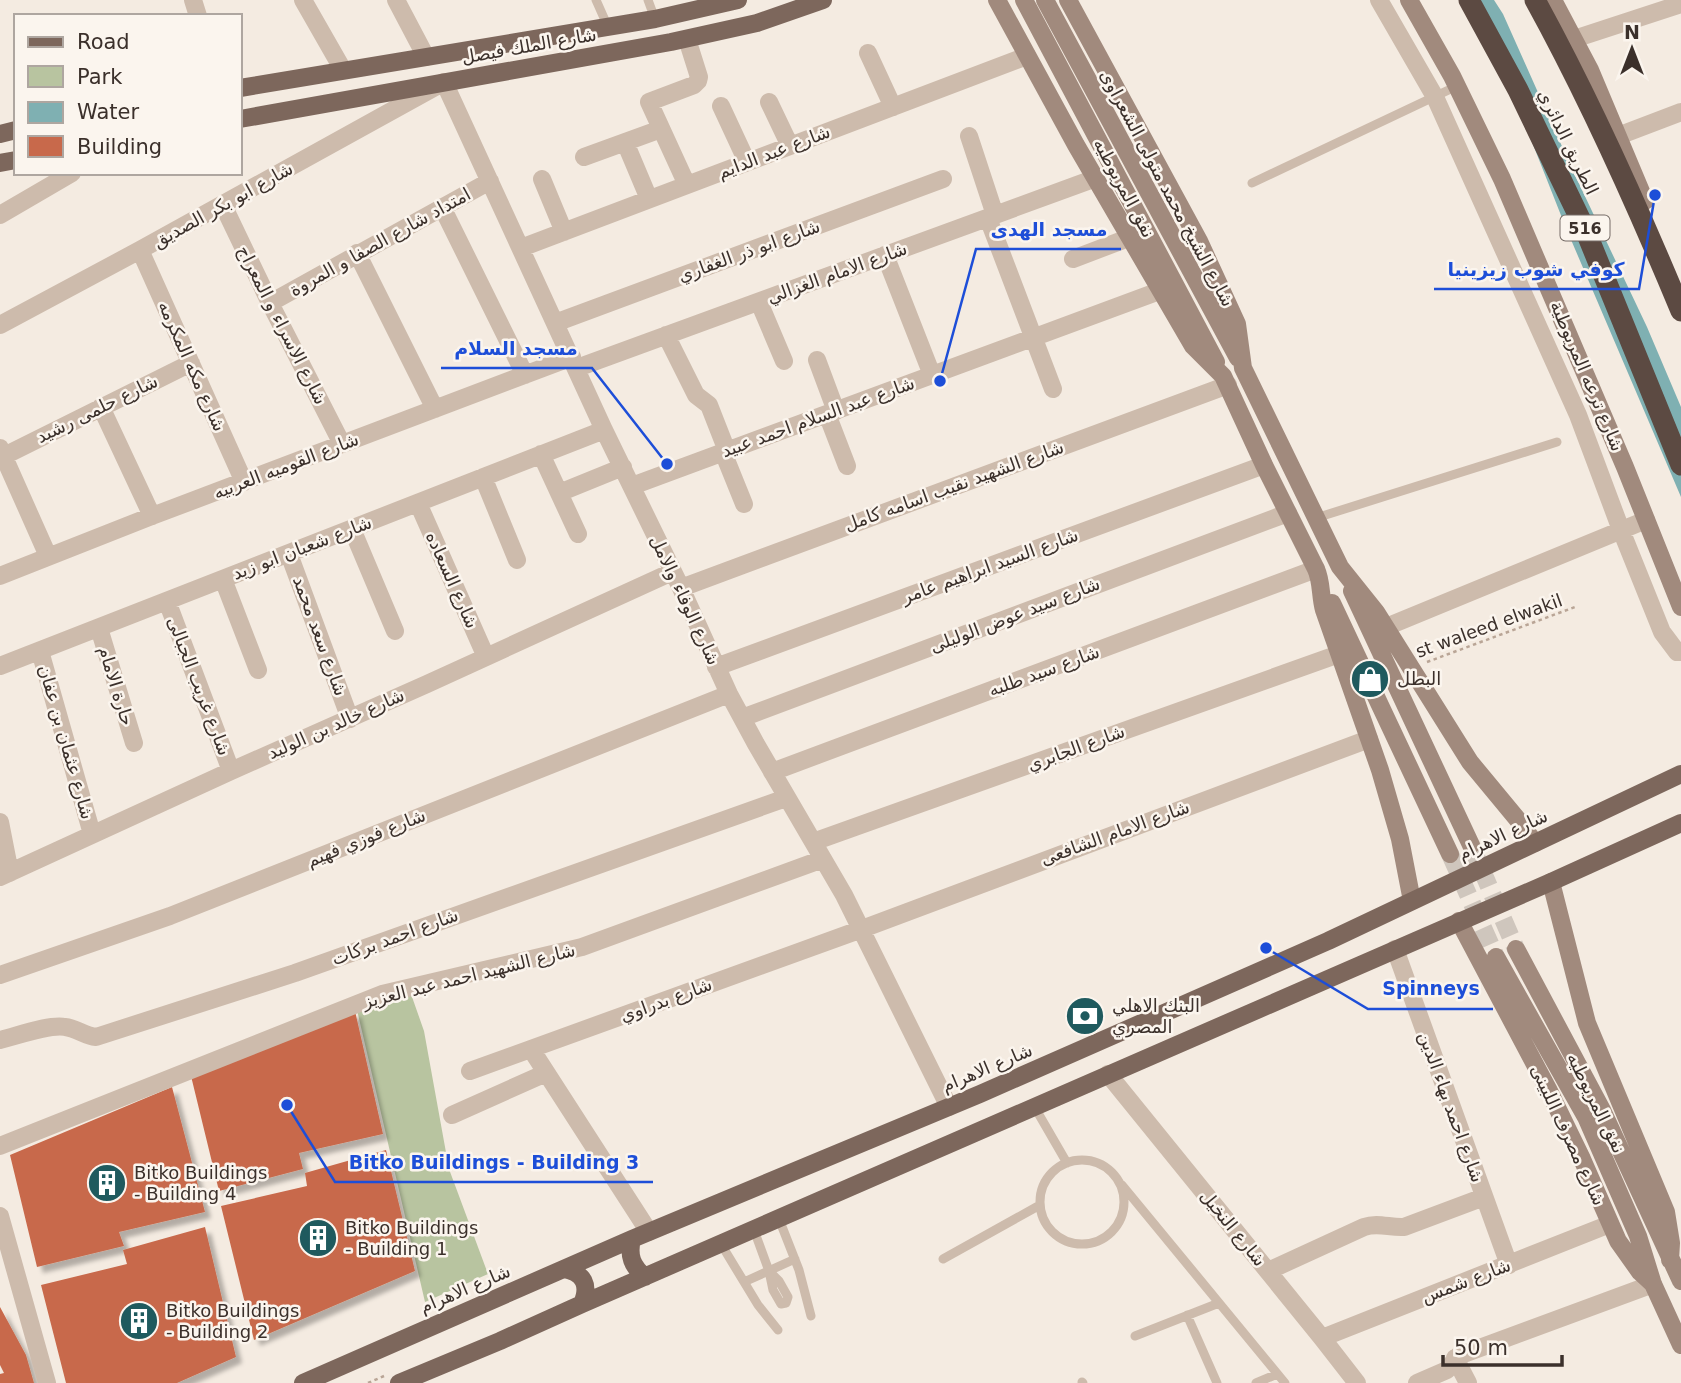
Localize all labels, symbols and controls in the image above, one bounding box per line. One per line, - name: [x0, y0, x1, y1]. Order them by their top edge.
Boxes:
- legend: [14, 14, 242, 175]
- north arrow: [1597, 14, 1667, 84]
- text: N: [1624, 21, 1640, 43]
- street label: شارع الملك فيصل: [460, 23, 598, 69]
- text: Road: [77, 30, 130, 54]
- text: Park: [77, 65, 123, 89]
- street label: شارع الشيخ محمد متولى الشعراوى: [1095, 66, 1239, 310]
- street label: الطريق الدائري: [1533, 86, 1603, 198]
- text: Water: [77, 100, 139, 124]
- street label: شارع عبد الدايم: [715, 120, 833, 184]
- text: Building: [77, 135, 162, 159]
- street label: نفق المريوطيه: [1089, 135, 1159, 241]
- street label: شارع ابو بكر الصديق: [149, 157, 297, 253]
- street label: امتداد شارع الصفا و المروة: [286, 183, 474, 301]
- callout: مسجد الهدى: [976, 209, 1121, 249]
- street label: شارع ابو ذر الغفاري: [675, 215, 823, 287]
- road number: 516: [1560, 216, 1610, 240]
- text: مسجد الهدى: [991, 218, 1107, 241]
- street label: شارع الامام الغزالي: [764, 237, 910, 309]
- street label: شارع الاسراء و المعراج: [232, 242, 332, 408]
- callout: كوفي شوب زيزينيا: [1434, 249, 1639, 289]
- text: كوفي شوب زيزينيا: [1447, 258, 1626, 281]
- street label: شارع مكه المكرمه: [153, 297, 231, 435]
- street label: شارع ترعه المريوطية: [1545, 297, 1629, 455]
- callout: مسجد السلام: [441, 328, 592, 368]
- text: مسجد السلام: [454, 337, 578, 360]
- street label: شارع حلمى رشيد: [33, 370, 161, 448]
- street label: شارع عبد السلام احمد عبيد: [718, 372, 918, 462]
- street label: شارع القوميه العربيه: [210, 428, 362, 504]
- street label: شارع الشهيد نقيب اسامه كامل: [841, 436, 1067, 536]
- street label: شارع شعبان ابو زيد: [229, 511, 375, 585]
- street label: شارع السيد ابراهيم عامر: [898, 524, 1081, 609]
- street label: شارع السعاده: [421, 528, 483, 632]
- street label: شارع الوفاء والامل: [645, 531, 725, 669]
- street label: شارع سيد عوض الوليلى: [927, 572, 1103, 658]
- street label: شارع سعد محمد: [288, 573, 352, 699]
- street label: st waleed elwakil: [1413, 589, 1565, 662]
- street label: شارع غريب الجبالى: [162, 613, 236, 759]
- street label: شارع سيد طلبه: [985, 641, 1103, 701]
- street label: حارة الامام: [94, 644, 139, 728]
- shop icon: البطل: [1349, 658, 1391, 700]
- street label: شارع عثمان بن عفان: [33, 662, 99, 822]
- place label: البطل: [1397, 668, 1441, 689]
- street label: شارع خالد بن الوليد: [264, 684, 408, 764]
- street label: شارع الجابري: [1024, 720, 1128, 776]
- street label: شارع الامام الشافعى: [1037, 796, 1193, 870]
- street label: شارع فوزي فهيم: [303, 804, 429, 872]
- street label: شارع الاهرام: [1455, 805, 1551, 865]
- street label: شارع احمد بركات: [329, 904, 461, 970]
- street label: شارع الشهيد احمد عبد العزيز: [359, 939, 578, 1013]
- callout: Spinneys: [1368, 969, 1493, 1009]
- street label: شارع بدراوي: [617, 973, 715, 1027]
- text: Spinneys: [1382, 977, 1480, 999]
- bank icon: البنك الاهلي المصري: [1064, 995, 1106, 1037]
- place label: البنك الاهلي المصري: [1112, 995, 1200, 1038]
- street label: شارع احمد بهاء الدين: [1413, 1029, 1489, 1185]
- street label: شارع الاهرام: [938, 1039, 1036, 1097]
- street label: نفق المريوطيه: [1562, 1049, 1630, 1157]
- street label: شارع مصرف اللبينى: [1526, 1061, 1610, 1209]
- callout: Bitko Buildings - Building 3: [335, 1142, 653, 1182]
- text: Bitko Buildings - Building 3: [349, 1151, 639, 1173]
- building icon: Bitko Buildings - Building 4: [86, 1162, 128, 1204]
- place label: Bitko Buildings - Building 4: [134, 1162, 267, 1204]
- street label: شارع النخيل: [1195, 1185, 1271, 1271]
- building icon: Bitko Buildings - Building 1: [297, 1217, 339, 1259]
- place label: Bitko Buildings - Building 1: [345, 1217, 478, 1259]
- street label: شارع شمس: [1418, 1254, 1514, 1308]
- street label: شارع الاهرام: [416, 1260, 514, 1318]
- building icon: Bitko Buildings - Building 2: [118, 1300, 160, 1342]
- place label: Bitko Buildings - Building 2: [166, 1300, 299, 1342]
- scale bar: [1443, 1324, 1562, 1368]
- text: 50 m: [1454, 1336, 1508, 1360]

